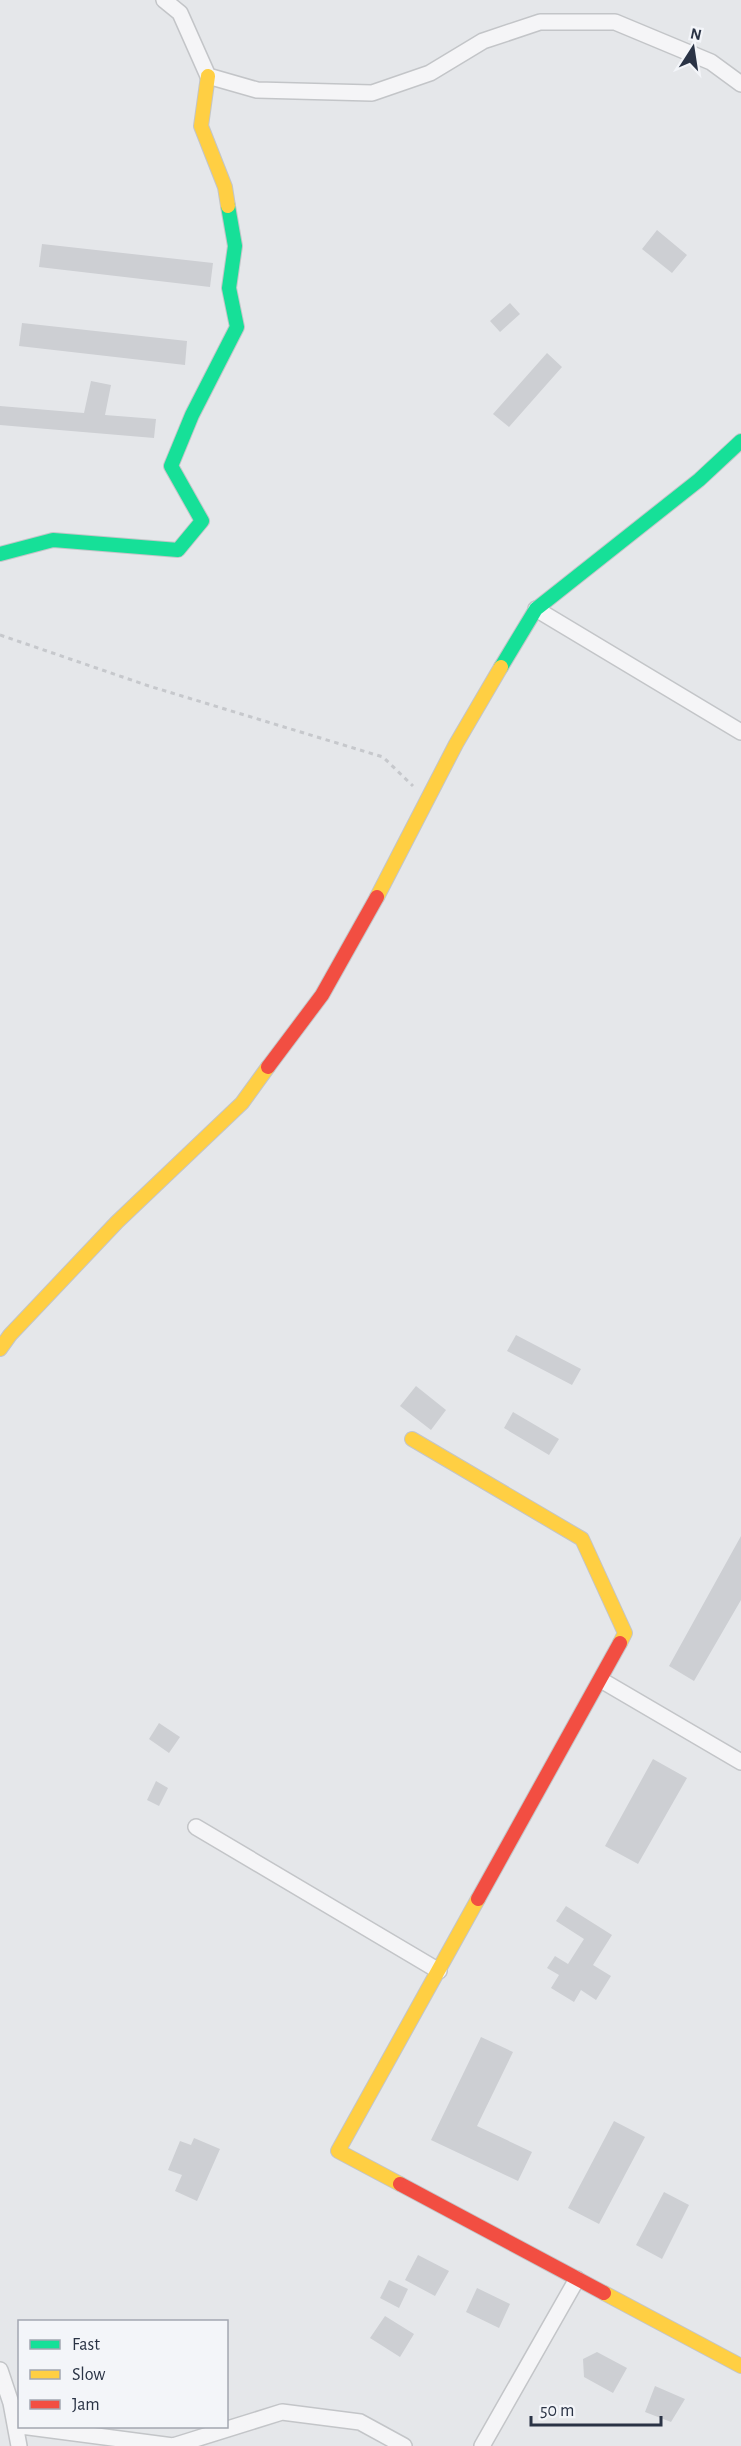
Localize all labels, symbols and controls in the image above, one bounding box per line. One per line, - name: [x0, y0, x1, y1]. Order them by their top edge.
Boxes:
- north arrow: [663, 18, 723, 78]
- text: N: [689, 25, 703, 43]
- legend: [18, 2320, 228, 2428]
- text: Fast: [72, 2336, 100, 2354]
- text: Slow: [72, 2366, 105, 2384]
- scale bar: [531, 2389, 662, 2427]
- text: Jam: [72, 2396, 100, 2414]
- text: 50 m: [540, 2402, 574, 2420]

